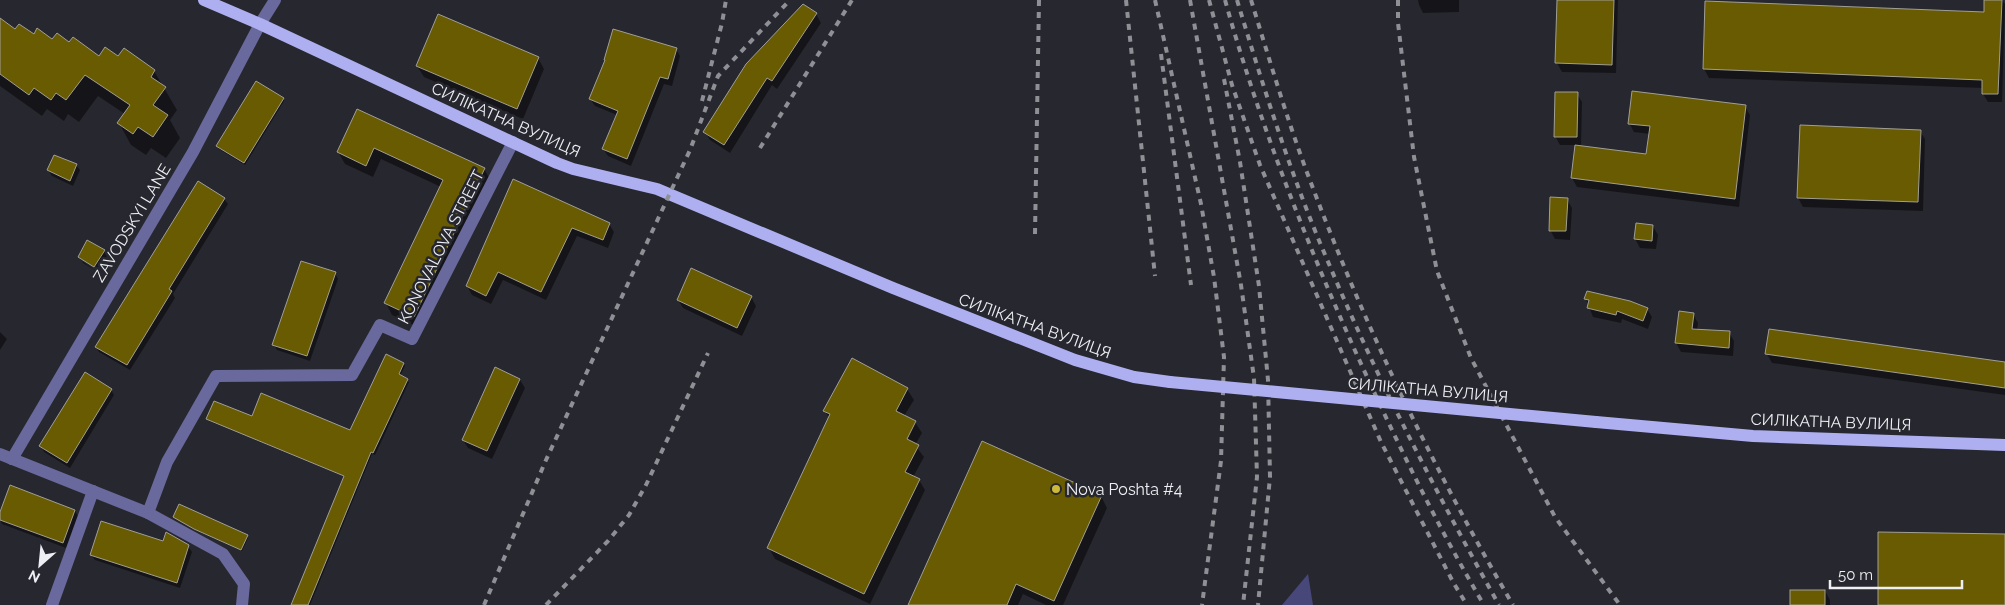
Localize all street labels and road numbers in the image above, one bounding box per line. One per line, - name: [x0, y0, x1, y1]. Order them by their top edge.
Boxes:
- street label: СИЛІКАТНА ВУЛИЦЯ: [429, 79, 583, 161]
- street label: ZAVODSKYI LANE: [89, 160, 175, 286]
- street label: KONOVALOVA STREET: [394, 167, 488, 327]
- street label: СИЛІКАТНА ВУЛИЦЯ: [956, 290, 1114, 362]
- street label: СИЛІКАТНА ВУЛИЦЯ: [1347, 374, 1509, 406]
- street label: СИЛІКАТНА ВУЛИЦЯ: [1750, 410, 1912, 434]

